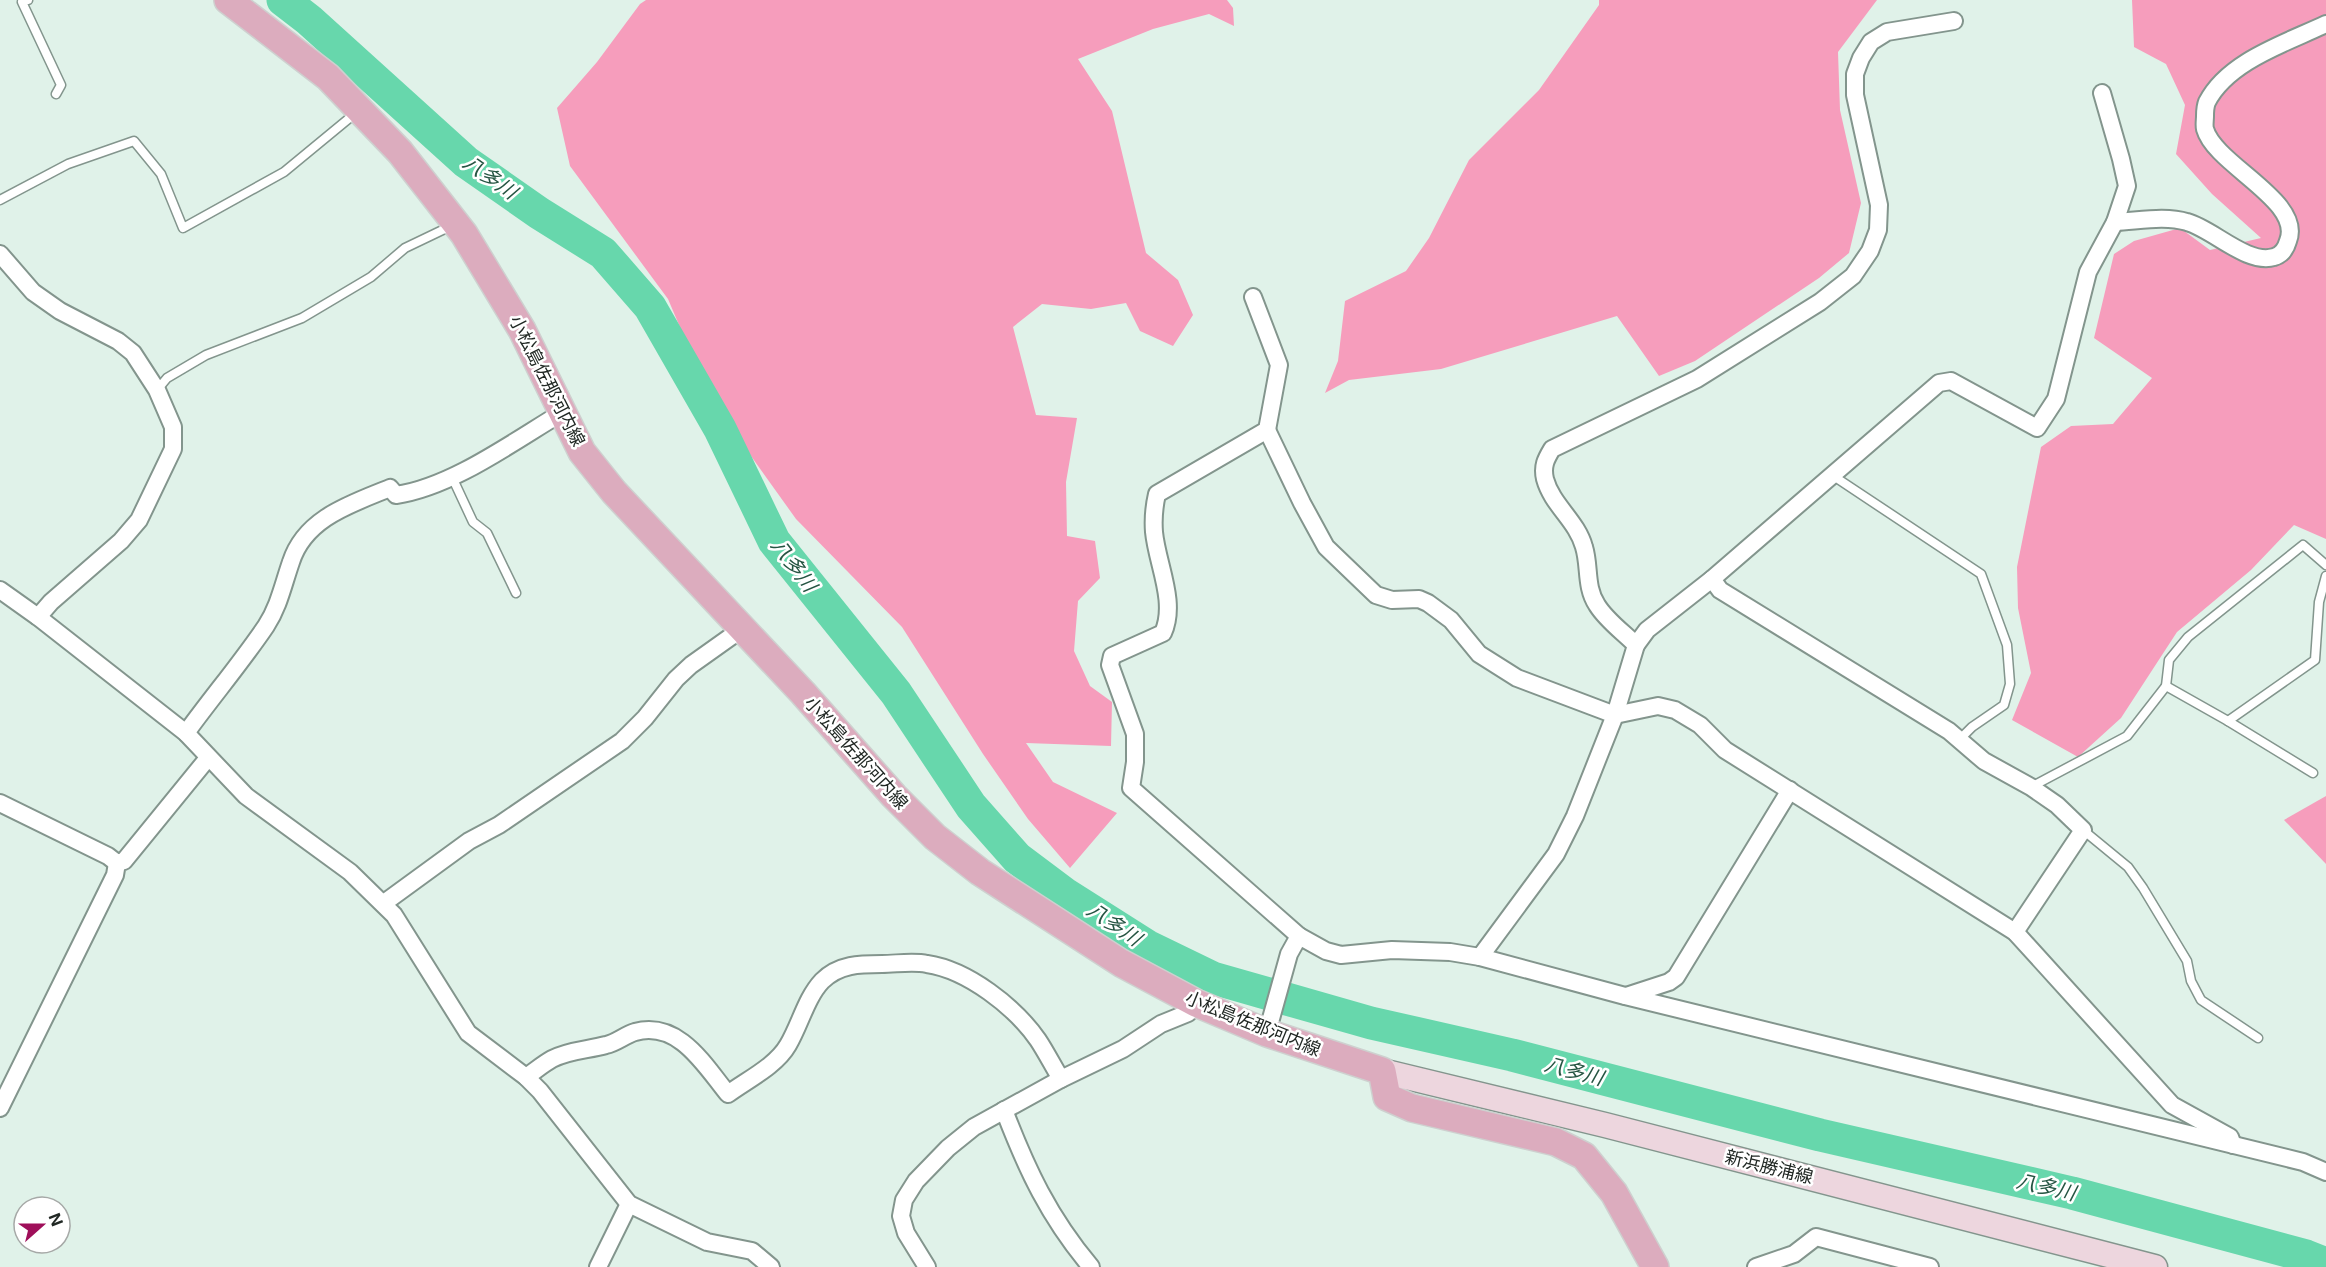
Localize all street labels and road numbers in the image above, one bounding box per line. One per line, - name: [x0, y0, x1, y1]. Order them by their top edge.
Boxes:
- street label: 小松島佐那河内線: [505, 312, 589, 450]
- street label: 小松島佐那河内線: [800, 692, 912, 813]
- street label: 小松島佐那河内線: [1182, 987, 1324, 1060]
- street label: 新浜勝浦線: [1723, 1145, 1815, 1188]

